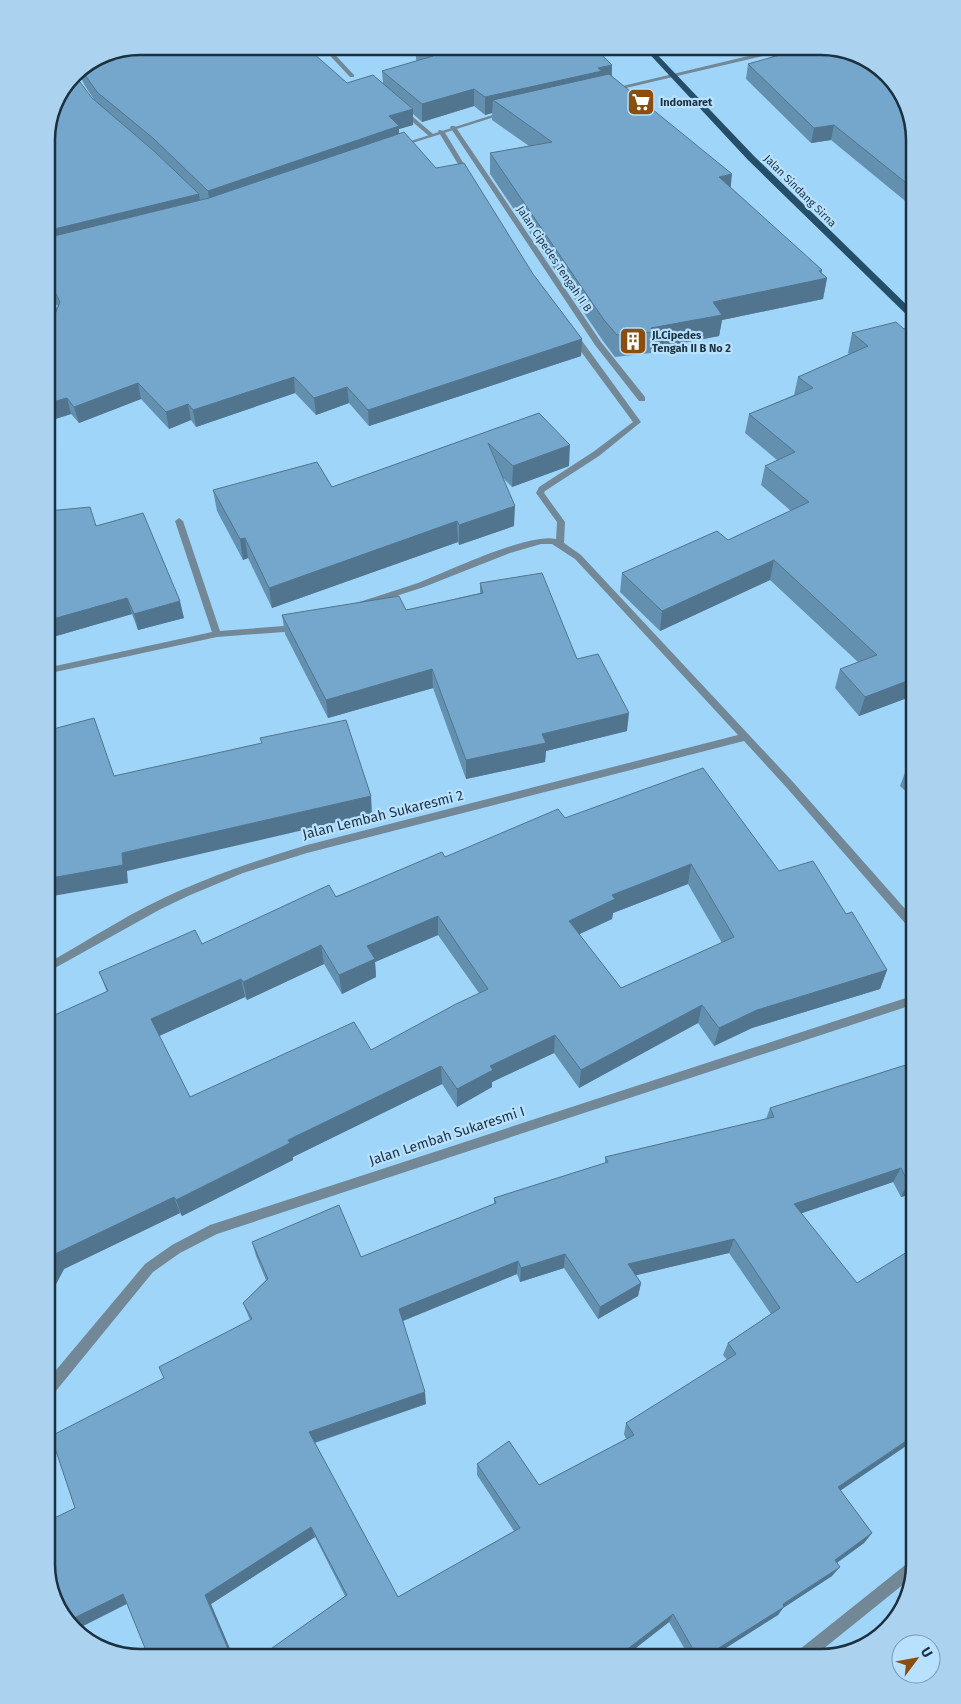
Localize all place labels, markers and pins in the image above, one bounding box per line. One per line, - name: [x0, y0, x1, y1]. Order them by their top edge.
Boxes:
- supermarket icon: Indomaret: [626, 87, 656, 117]
- place label: Indomaret: [660, 96, 713, 109]
- building icon: Jl.Cipedes Tengah II B No 2: [618, 326, 648, 356]
- place label: Jl.Cipedes Tengah II B No 2: [651, 329, 731, 355]

